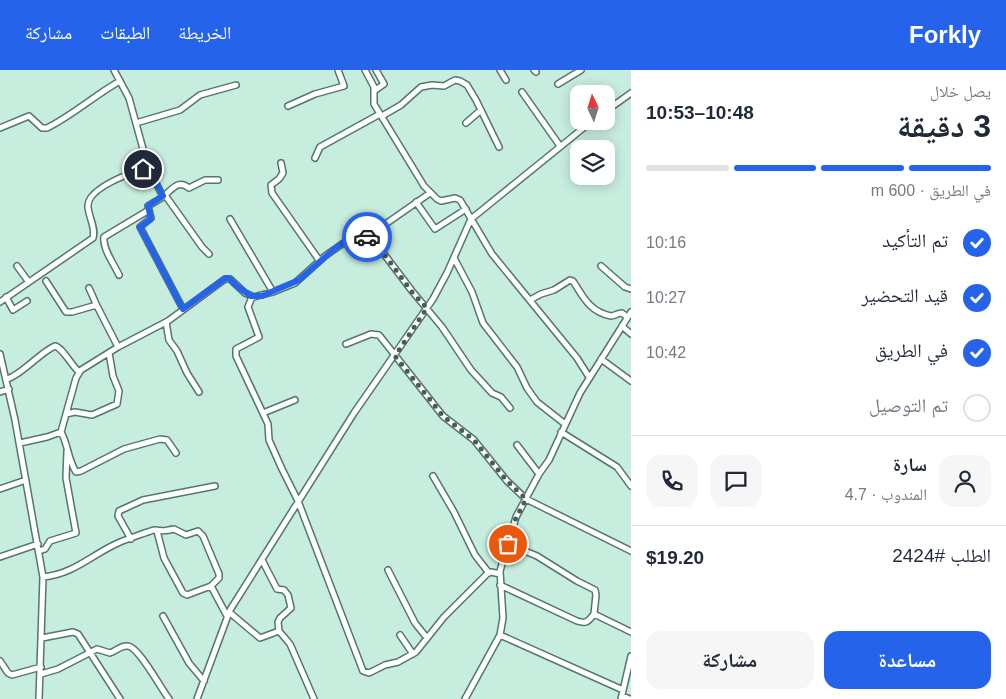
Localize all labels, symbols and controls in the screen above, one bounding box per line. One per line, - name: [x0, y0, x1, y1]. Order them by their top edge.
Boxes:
- text: Forkly: [909, 21, 981, 48]
- text: مشاركة: [25, 23, 72, 43]
- text: الطبقات: [100, 23, 150, 43]
- text: الخريطة: [178, 23, 231, 43]
- text: يصل خلال: [930, 83, 991, 100]
- north arrow: [570, 85, 615, 130]
- map controls: [570, 85, 615, 185]
- text: 10:48–10:53: [646, 102, 754, 123]
- text: 3 دقيقة: [897, 108, 991, 144]
- button: layers: [570, 140, 615, 185]
- pin: [122, 148, 164, 190]
- icon: home: [129, 155, 157, 183]
- text: في الطريق · 600 m: [871, 182, 991, 199]
- courier: [342, 212, 392, 262]
- icon: car: [353, 223, 381, 251]
- icon: check: [963, 229, 991, 257]
- text: تم التأكيد: [882, 230, 948, 251]
- text: 10:16: [646, 234, 686, 251]
- icon: check: [963, 284, 991, 312]
- text: قيد التحضير: [862, 285, 948, 306]
- text: 10:27: [646, 289, 686, 306]
- icon: check: [963, 339, 991, 367]
- text: في الطريق: [875, 340, 948, 361]
- text: 10:42: [646, 344, 686, 361]
- text: تم التوصيل: [869, 395, 948, 416]
- text: سارة: [893, 454, 927, 475]
- button: phone: [646, 455, 698, 507]
- button: chat: [710, 455, 762, 507]
- button: person: [939, 455, 991, 507]
- text: المندوب · 4.7: [845, 486, 927, 503]
- pin: [487, 523, 529, 565]
- icon: bag: [494, 530, 522, 558]
- text: الطلب #2424: [892, 545, 991, 566]
- text: $19.20: [646, 547, 704, 568]
- button: مشاركة: [646, 631, 814, 689]
- button: مساعدة: [824, 631, 991, 689]

